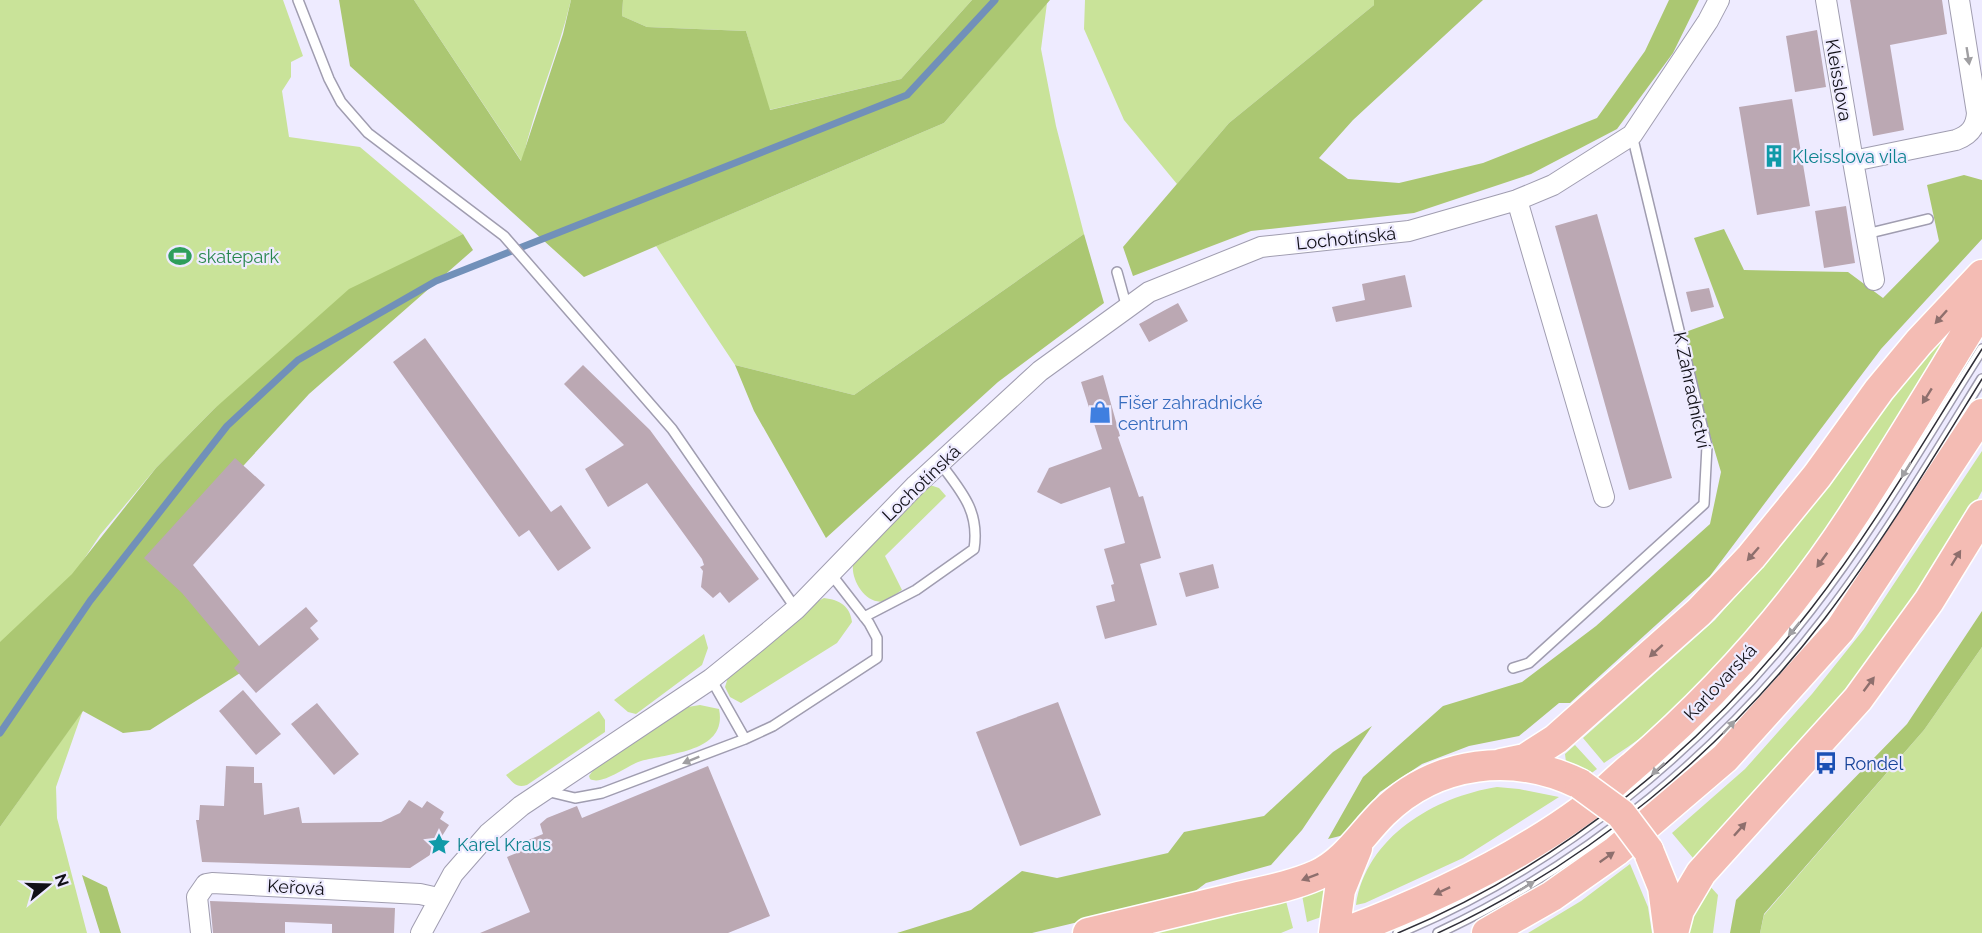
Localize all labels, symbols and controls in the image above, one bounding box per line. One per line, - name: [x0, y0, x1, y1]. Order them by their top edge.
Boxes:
- street label: Kleisslova: [1821, 37, 1857, 123]
- one-way arrow: [1964, 47, 1973, 66]
- building icon: Kleisslova vila: [1761, 143, 1787, 169]
- place label: Kleisslova vila: [1792, 146, 1907, 167]
- street label: Lochotínská: [1295, 222, 1397, 254]
- sports icon: skatepark: [167, 243, 193, 269]
- place label: skatepark: [198, 246, 280, 267]
- one-way arrow: [1935, 309, 1948, 324]
- street label: K Zahradnictví: [1669, 330, 1715, 450]
- one-way arrow: [1922, 388, 1933, 404]
- place label: Fišer zahradnické centrum: [1118, 392, 1263, 434]
- shop icon: Fišer zahradnické centrum: [1087, 399, 1113, 425]
- street label: Lochotínská: [878, 441, 964, 525]
- one-way arrow: [1900, 462, 1911, 478]
- one-way arrow: [1747, 546, 1760, 561]
- one-way arrow: [1950, 550, 1961, 566]
- one-way arrow: [1816, 552, 1828, 567]
- one-way arrow: [1788, 621, 1801, 636]
- street label: Karlovarská: [1679, 640, 1761, 724]
- one-way arrow: [1649, 644, 1664, 657]
- one-way arrow: [1863, 676, 1875, 691]
- one-way arrow: [1722, 720, 1736, 735]
- bus stop icon: Rondel: [1813, 750, 1839, 776]
- place label: Rondel: [1844, 753, 1903, 774]
- one-way arrow: [682, 756, 700, 765]
- one-way arrow: [1651, 762, 1666, 775]
- one-way arrow: [1733, 822, 1746, 837]
- place icon: Karel Kraus: [426, 831, 452, 857]
- place label: Karel Kraus: [457, 834, 551, 855]
- one-way arrow: [1599, 851, 1615, 863]
- north arrow: [18, 855, 78, 915]
- text: N: [51, 871, 73, 889]
- one-way arrow: [1300, 872, 1318, 882]
- street label: Keřová: [267, 875, 325, 899]
- one-way arrow: [1519, 881, 1535, 892]
- one-way arrow: [1433, 887, 1450, 896]

